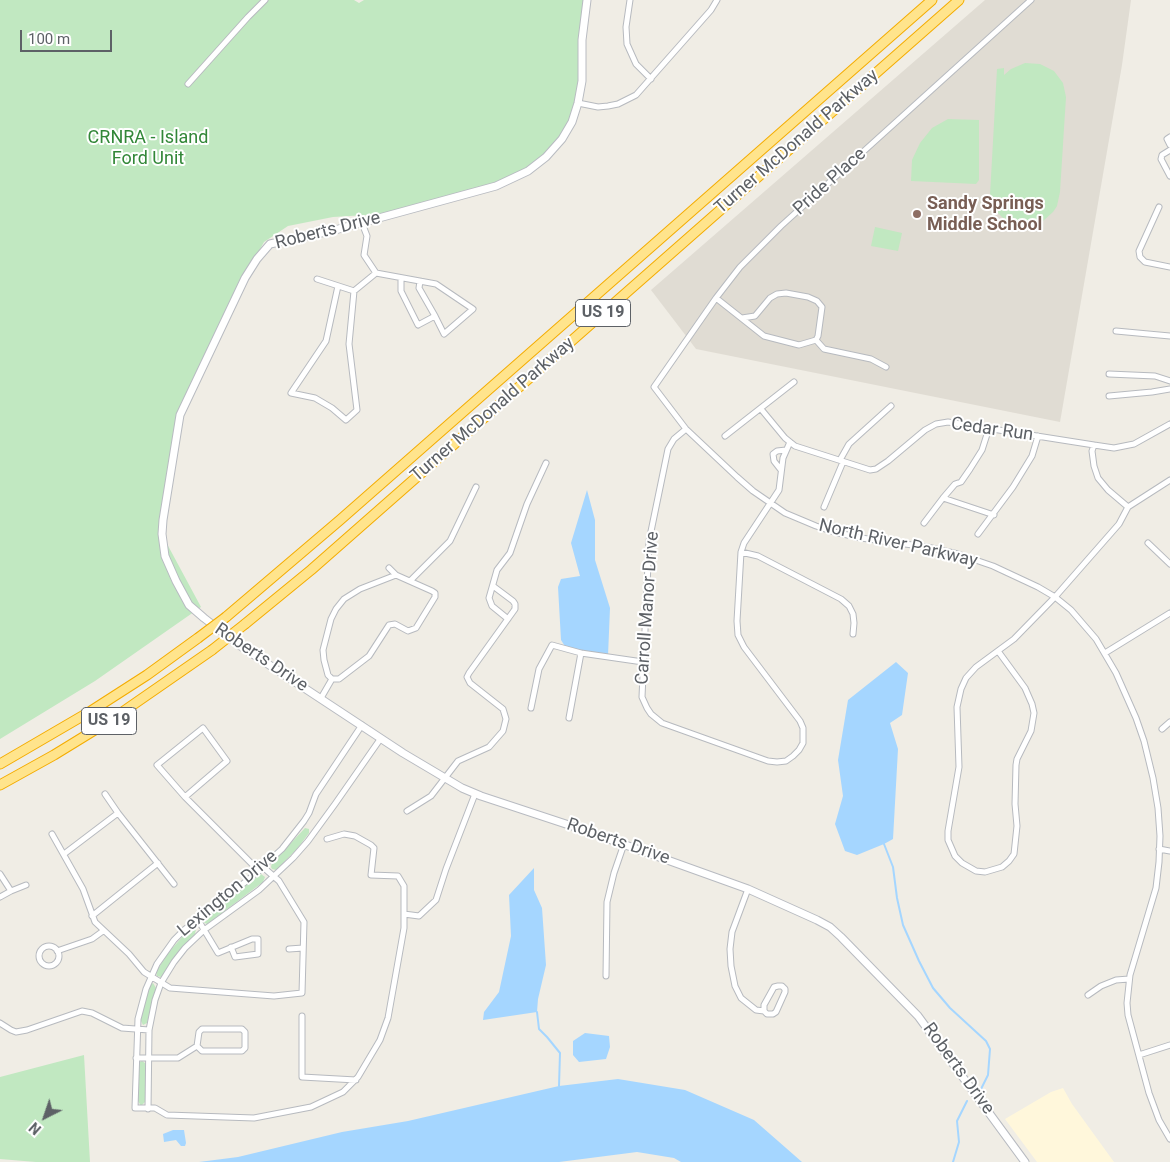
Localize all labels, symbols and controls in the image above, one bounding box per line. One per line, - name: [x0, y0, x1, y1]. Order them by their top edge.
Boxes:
- scale bar: [22, 20, 115, 52]
- text: 100 m: [28, 30, 70, 48]
- street label: Turner McDonald Parkway: [711, 65, 883, 219]
- park label: CRNRA - Island Ford Unit: [88, 127, 208, 170]
- street label: Pride Place: [789, 144, 871, 220]
- place label: Sandy Springs Middle School: [927, 193, 1044, 235]
- street label: Roberts Drive: [273, 208, 383, 254]
- marker: Sandy Springs Middle School: [911, 208, 923, 220]
- road number: US 19: [576, 300, 630, 326]
- street label: Turner McDonald Parkway: [407, 333, 579, 487]
- street label: Cedar Run: [950, 414, 1034, 446]
- street label: North River Parkway: [817, 515, 979, 573]
- street label: Carroll Manor Drive: [632, 531, 664, 685]
- street label: Roberts Drive: [210, 619, 312, 697]
- road number: US 19: [82, 708, 136, 734]
- street label: Roberts Drive: [564, 814, 672, 870]
- street label: Lexington Drive: [174, 846, 282, 942]
- street label: Roberts Drive: [918, 1019, 998, 1119]
- north arrow: [20, 1092, 70, 1142]
- text: N: [26, 1119, 44, 1138]

